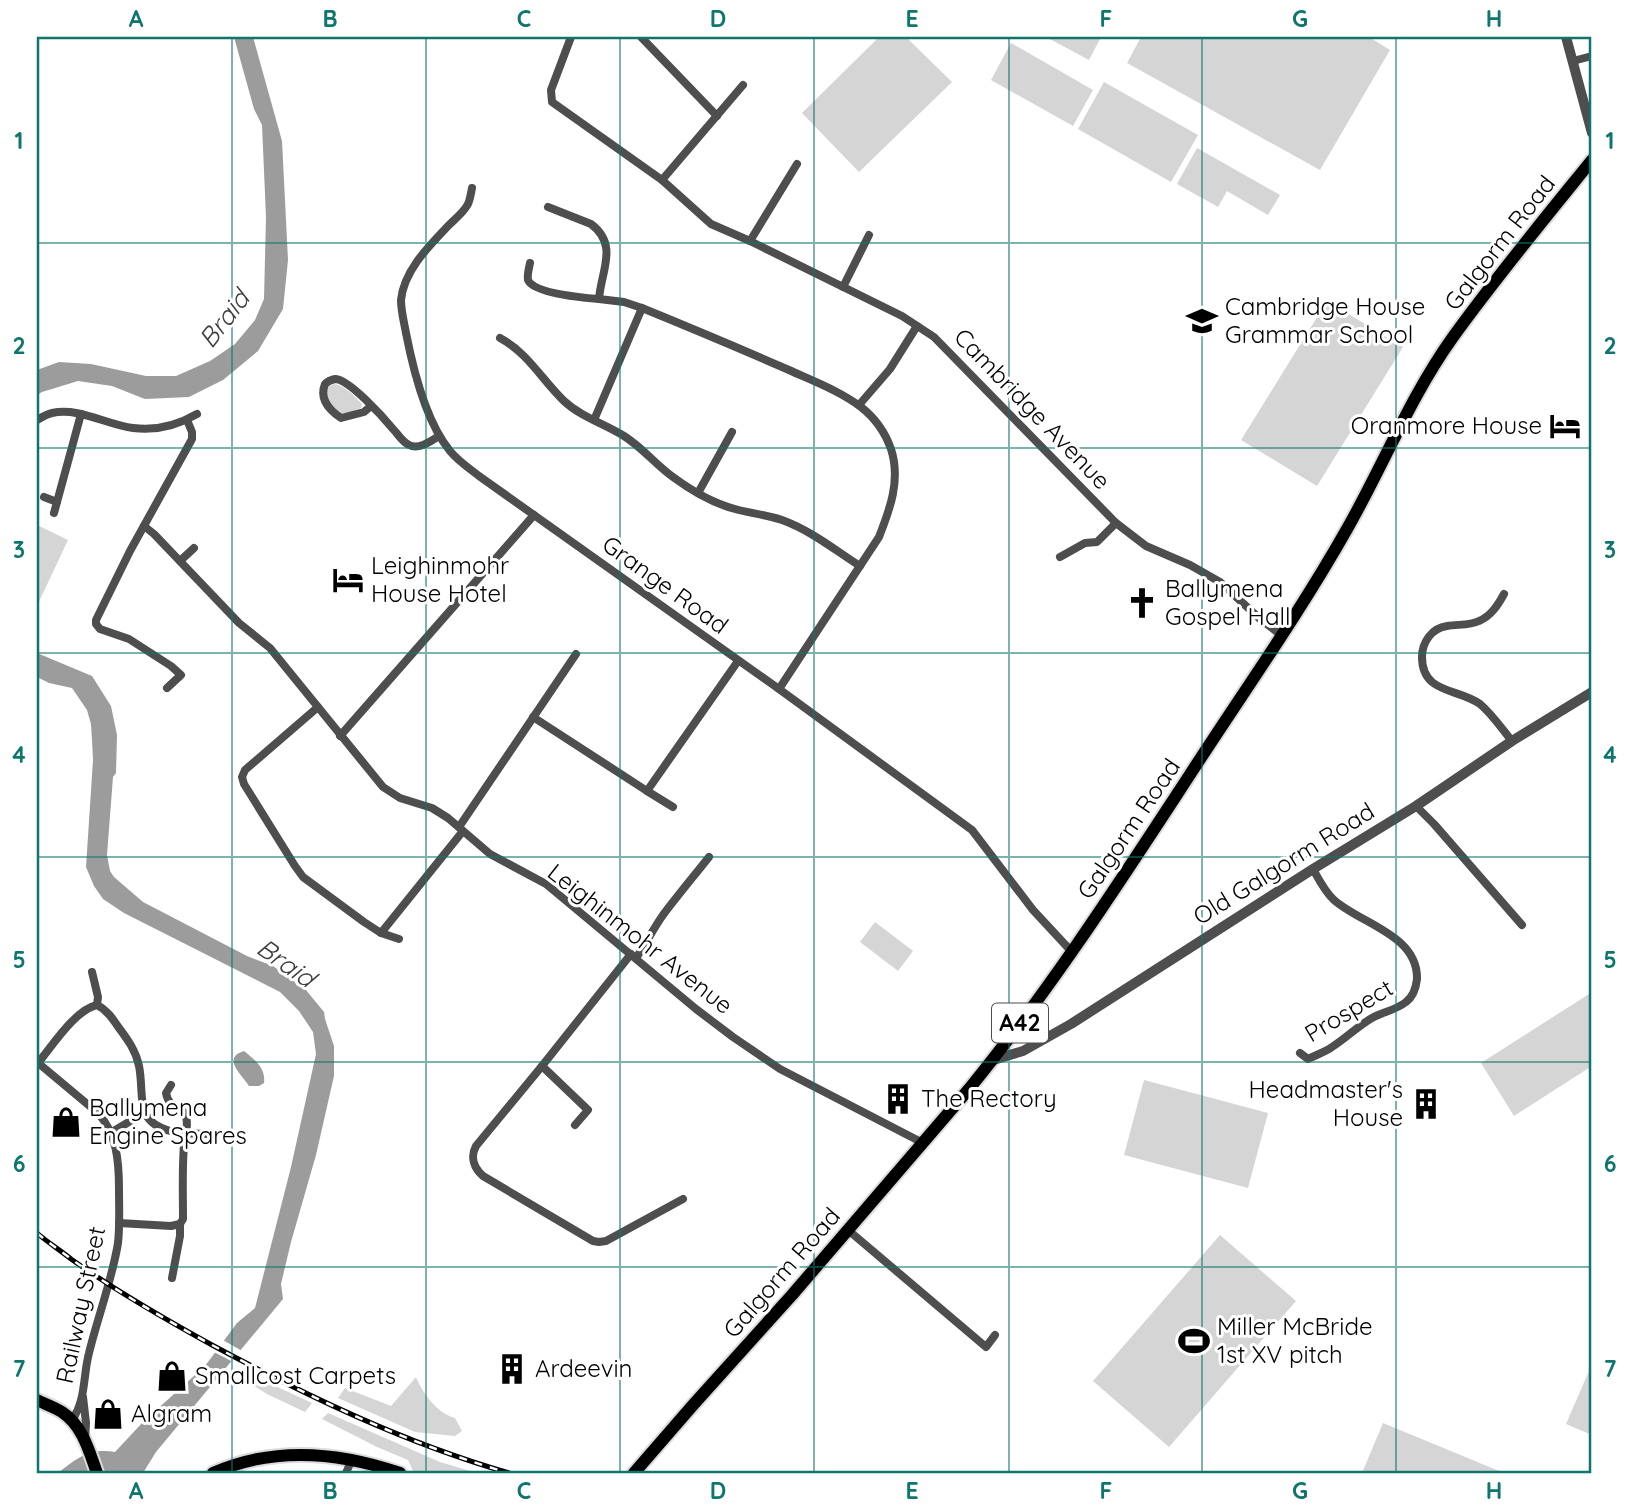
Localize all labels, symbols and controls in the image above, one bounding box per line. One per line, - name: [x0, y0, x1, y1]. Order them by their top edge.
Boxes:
- text: A: [129, 4, 144, 33]
- text: B: [322, 4, 338, 33]
- text: C: [517, 4, 531, 33]
- text: D: [710, 4, 726, 33]
- text: E: [905, 4, 919, 33]
- text: F: [1100, 4, 1112, 33]
- text: G: [1292, 4, 1308, 33]
- text: H: [1486, 4, 1502, 33]
- text: 1: [15, 126, 23, 155]
- text: 1: [1606, 126, 1614, 155]
- street label: Galgorm Road: [1437, 169, 1561, 316]
- water label: Braid: [191, 281, 258, 354]
- place label: Cambridge House Grammar School: [1225, 291, 1425, 349]
- school or university icon: Cambridge House Grammar School: [1185, 304, 1219, 338]
- street label: Cambridge Avenue: [948, 322, 1117, 495]
- text: 2: [12, 331, 26, 360]
- text: 2: [1603, 331, 1617, 360]
- hotel icon: Oranmore House: [1548, 409, 1582, 443]
- place label: Oranmore House: [1351, 410, 1542, 440]
- street label: Grange Road: [597, 528, 734, 640]
- text: 3: [13, 535, 25, 564]
- text: 3: [1604, 535, 1616, 564]
- place label: Leighinmohr House Hotel: [371, 550, 509, 608]
- hotel icon: Leighinmohr House Hotel: [331, 563, 365, 597]
- place label: Ballymena Gospel Hall: [1165, 573, 1290, 631]
- church icon: Ballymena Gospel Hall: [1125, 586, 1159, 620]
- text: 4: [12, 740, 26, 769]
- text: 4: [1603, 740, 1617, 769]
- street label: Galgorm Road: [1070, 752, 1186, 904]
- street label: Old Galgorm Road: [1187, 795, 1380, 931]
- street label: Leighinmohr Avenue: [542, 857, 739, 1020]
- water label: Braid: [251, 931, 324, 996]
- text: 5: [12, 945, 26, 974]
- text: 5: [1603, 945, 1617, 974]
- street label: Prospect: [1299, 972, 1398, 1048]
- road number: A42: [992, 1004, 1048, 1042]
- place label: Headmaster's House: [1249, 1074, 1403, 1132]
- building icon: The Rectory: [881, 1082, 915, 1116]
- place label: The Rectory: [921, 1083, 1057, 1113]
- building icon: Headmaster's House: [1409, 1087, 1443, 1121]
- place label: Ballymena Engine Spares: [89, 1092, 247, 1150]
- shop icon: Ballymena Engine Spares: [49, 1105, 83, 1139]
- text: 6: [13, 1149, 25, 1178]
- text: 6: [1604, 1149, 1616, 1178]
- street label: Galgorm Road: [716, 1201, 846, 1344]
- street label: Railway Street: [49, 1224, 111, 1386]
- place label: Miller McBride 1st XV pitch: [1217, 1311, 1373, 1369]
- sports icon: Miller McBride 1st XV pitch: [1177, 1324, 1211, 1358]
- building icon: Ardeevin: [495, 1352, 529, 1386]
- place label: Ardeevin: [535, 1353, 633, 1383]
- text: 7: [13, 1354, 26, 1383]
- text: 7: [1604, 1354, 1617, 1383]
- shop icon: Smallcost Carpets: [155, 1359, 189, 1393]
- place label: Smallcost Carpets: [195, 1360, 396, 1390]
- shop icon: Algram: [91, 1397, 125, 1431]
- place label: Algram: [131, 1398, 212, 1428]
- text: A: [129, 1476, 144, 1505]
- text: B: [322, 1476, 338, 1505]
- text: C: [517, 1476, 531, 1505]
- text: D: [710, 1476, 726, 1505]
- text: E: [905, 1476, 919, 1505]
- text: F: [1100, 1476, 1112, 1505]
- text: G: [1292, 1476, 1308, 1505]
- text: H: [1486, 1476, 1502, 1505]

